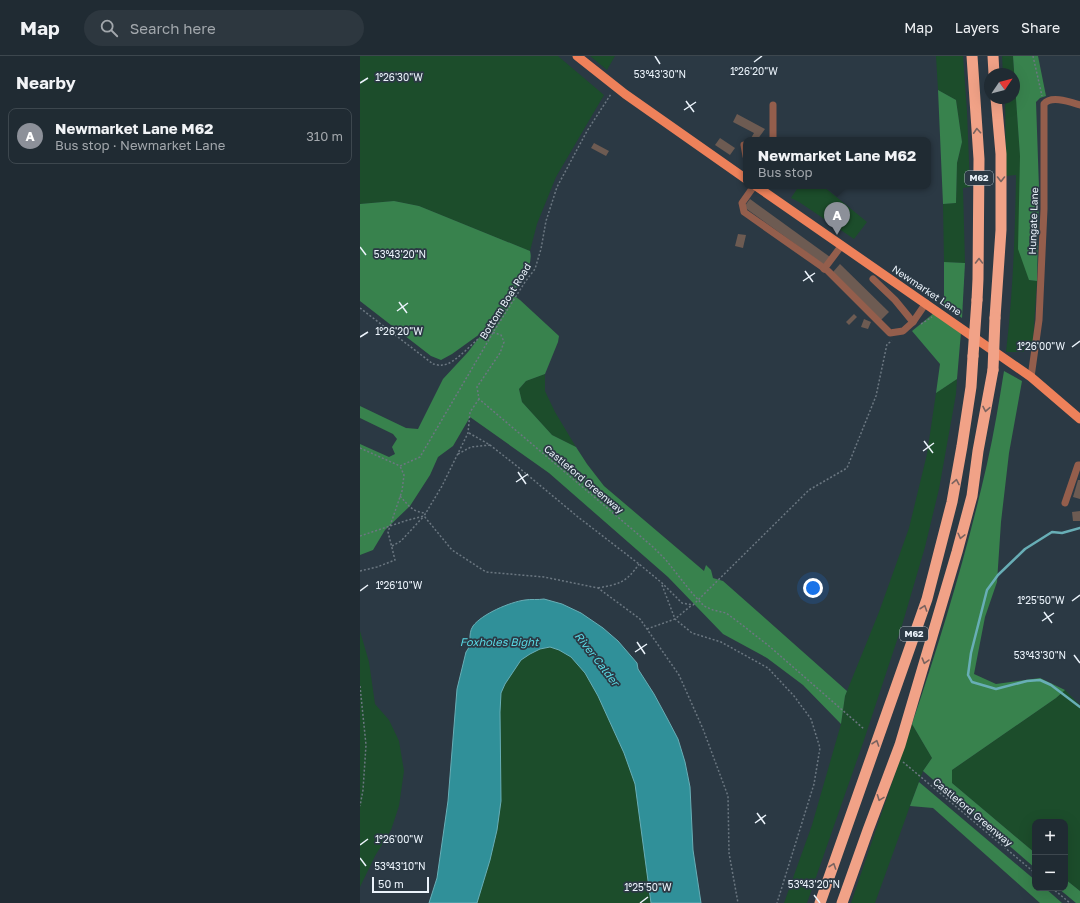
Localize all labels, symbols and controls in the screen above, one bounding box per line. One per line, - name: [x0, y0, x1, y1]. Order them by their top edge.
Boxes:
- search box: [84, 10, 364, 46]
- text: Map: [20, 16, 60, 39]
- icon: search: [98, 17, 120, 39]
- text: Search here: [130, 19, 216, 37]
- text: Map: [904, 19, 933, 36]
- text: Layers: [955, 19, 999, 36]
- text: Share: [1021, 19, 1060, 36]
- text: 1°26'20"W: [730, 65, 778, 77]
- text: 53°43'30"N: [634, 68, 686, 80]
- north arrow: [984, 68, 1020, 104]
- text: 1°26'30"W: [375, 71, 423, 83]
- text: Nearby: [16, 72, 76, 93]
- text: Newmarket Lane M62: [55, 119, 213, 137]
- text: A: [25, 128, 35, 144]
- text: 310 m: [306, 128, 343, 144]
- one-way arrow: [973, 128, 982, 134]
- text: Bus stop · Newmarket Lane: [55, 137, 225, 153]
- popup: [743, 137, 931, 189]
- text: Newmarket Lane M62: [758, 146, 916, 164]
- text: Bus stop: [758, 164, 812, 180]
- road number: M62: [965, 171, 993, 185]
- one-way arrow: [997, 176, 1005, 182]
- street label: Hungate Lane: [1026, 187, 1040, 255]
- pin: A: [824, 202, 850, 235]
- text: 53°43'20"N: [374, 248, 426, 260]
- one-way arrow: [974, 258, 983, 264]
- street label: Bottom Boat Road: [477, 261, 533, 341]
- street label: Newmarket Lane: [890, 262, 964, 318]
- text: 1°26'20"W: [375, 325, 423, 337]
- text: 1°26'00"W: [1017, 340, 1065, 352]
- one-way arrow: [982, 405, 990, 412]
- street label: Castleford Greenway: [542, 442, 626, 516]
- one-way arrow: [951, 479, 959, 485]
- one-way arrow: [958, 533, 966, 539]
- your location: [803, 578, 823, 598]
- text: 1°26'10"W: [376, 579, 423, 591]
- text: 1°25'50"W: [1017, 594, 1065, 606]
- one-way arrow: [919, 604, 927, 611]
- road number: M62: [900, 627, 928, 641]
- water label: River Calder: [572, 629, 623, 689]
- water label: Foxholes Bight: [460, 635, 540, 649]
- text: 53°43'30"N: [1014, 649, 1066, 661]
- one-way arrow: [921, 657, 930, 664]
- one-way arrow: [871, 740, 880, 747]
- street label: Castleford Greenway: [931, 775, 1015, 849]
- one-way arrow: [877, 794, 885, 801]
- map controls: [1032, 819, 1068, 891]
- button: +: [1032, 819, 1068, 855]
- text: 1°26'00"W: [375, 833, 423, 845]
- button: −: [1032, 855, 1068, 891]
- text: 53°43'10"N: [374, 860, 426, 872]
- one-way arrow: [828, 863, 837, 870]
- scale bar: [372, 875, 429, 894]
- text: 50 m: [378, 877, 404, 890]
- text: 53°43'20"N: [788, 878, 840, 890]
- text: 1°25'50"W: [624, 881, 672, 893]

